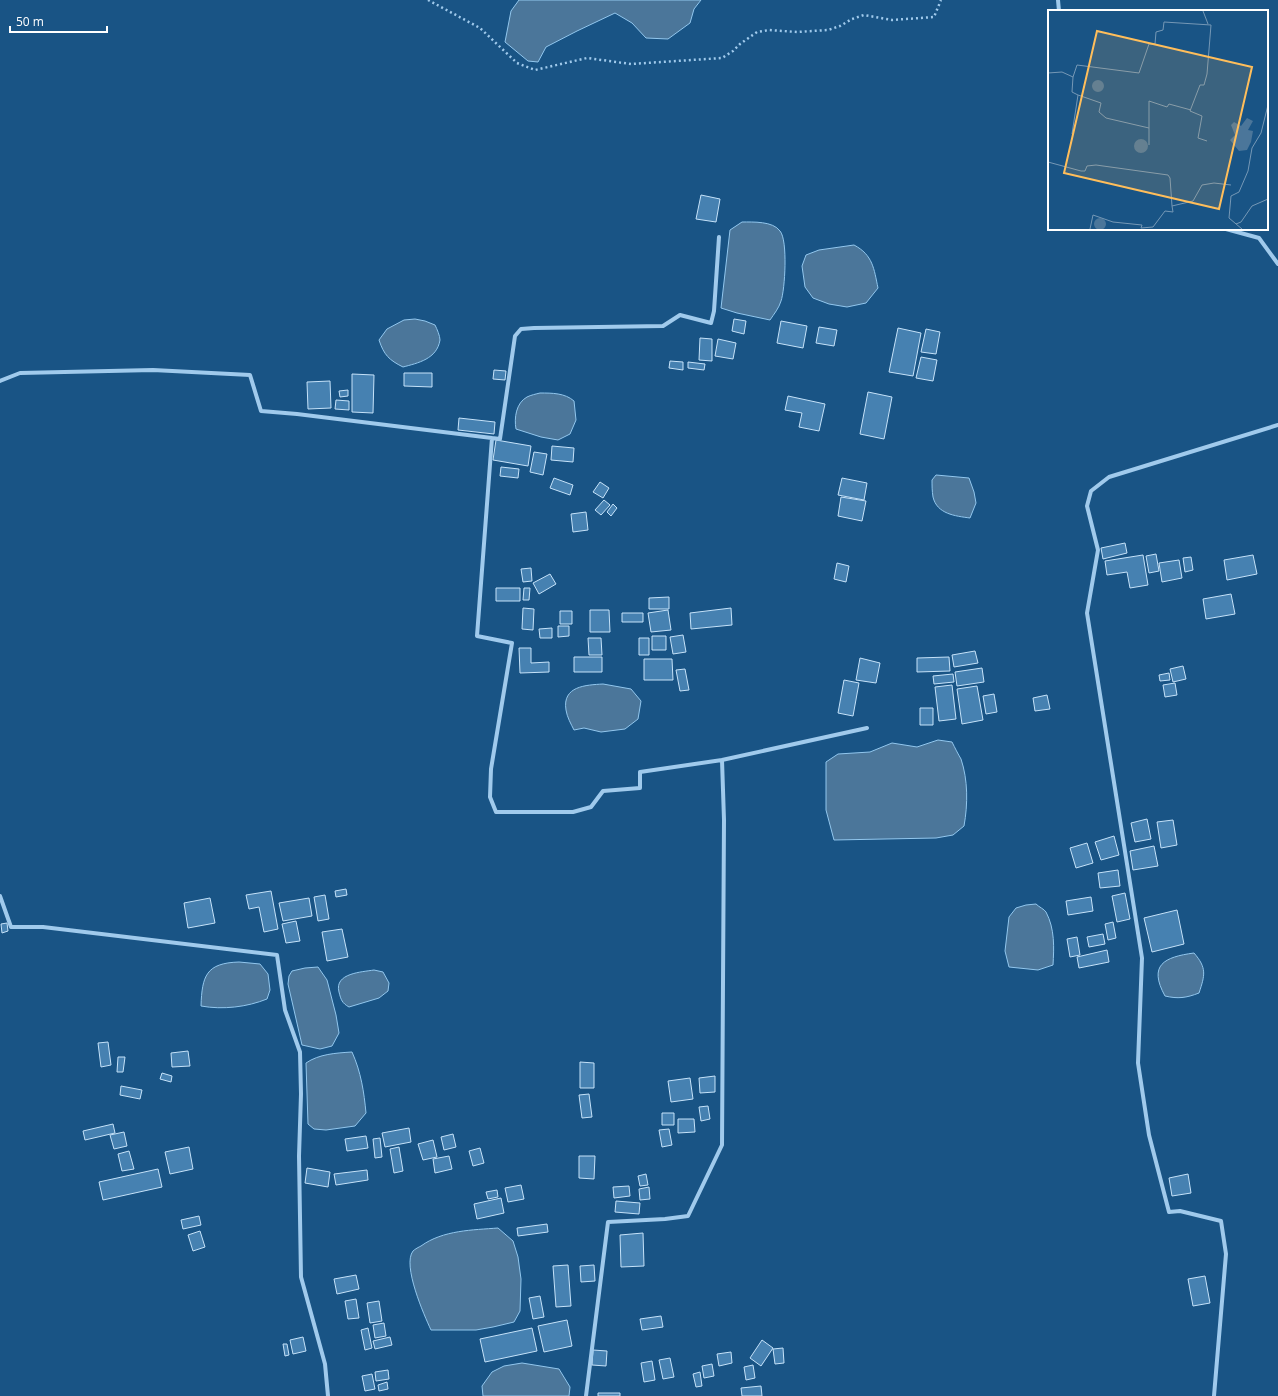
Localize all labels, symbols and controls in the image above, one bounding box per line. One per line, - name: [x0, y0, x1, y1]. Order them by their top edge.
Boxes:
- scale bar: [10, 8, 107, 34]
- inset map: [1048, 10, 1268, 230]
- text: 50 m: [16, 13, 44, 30]

